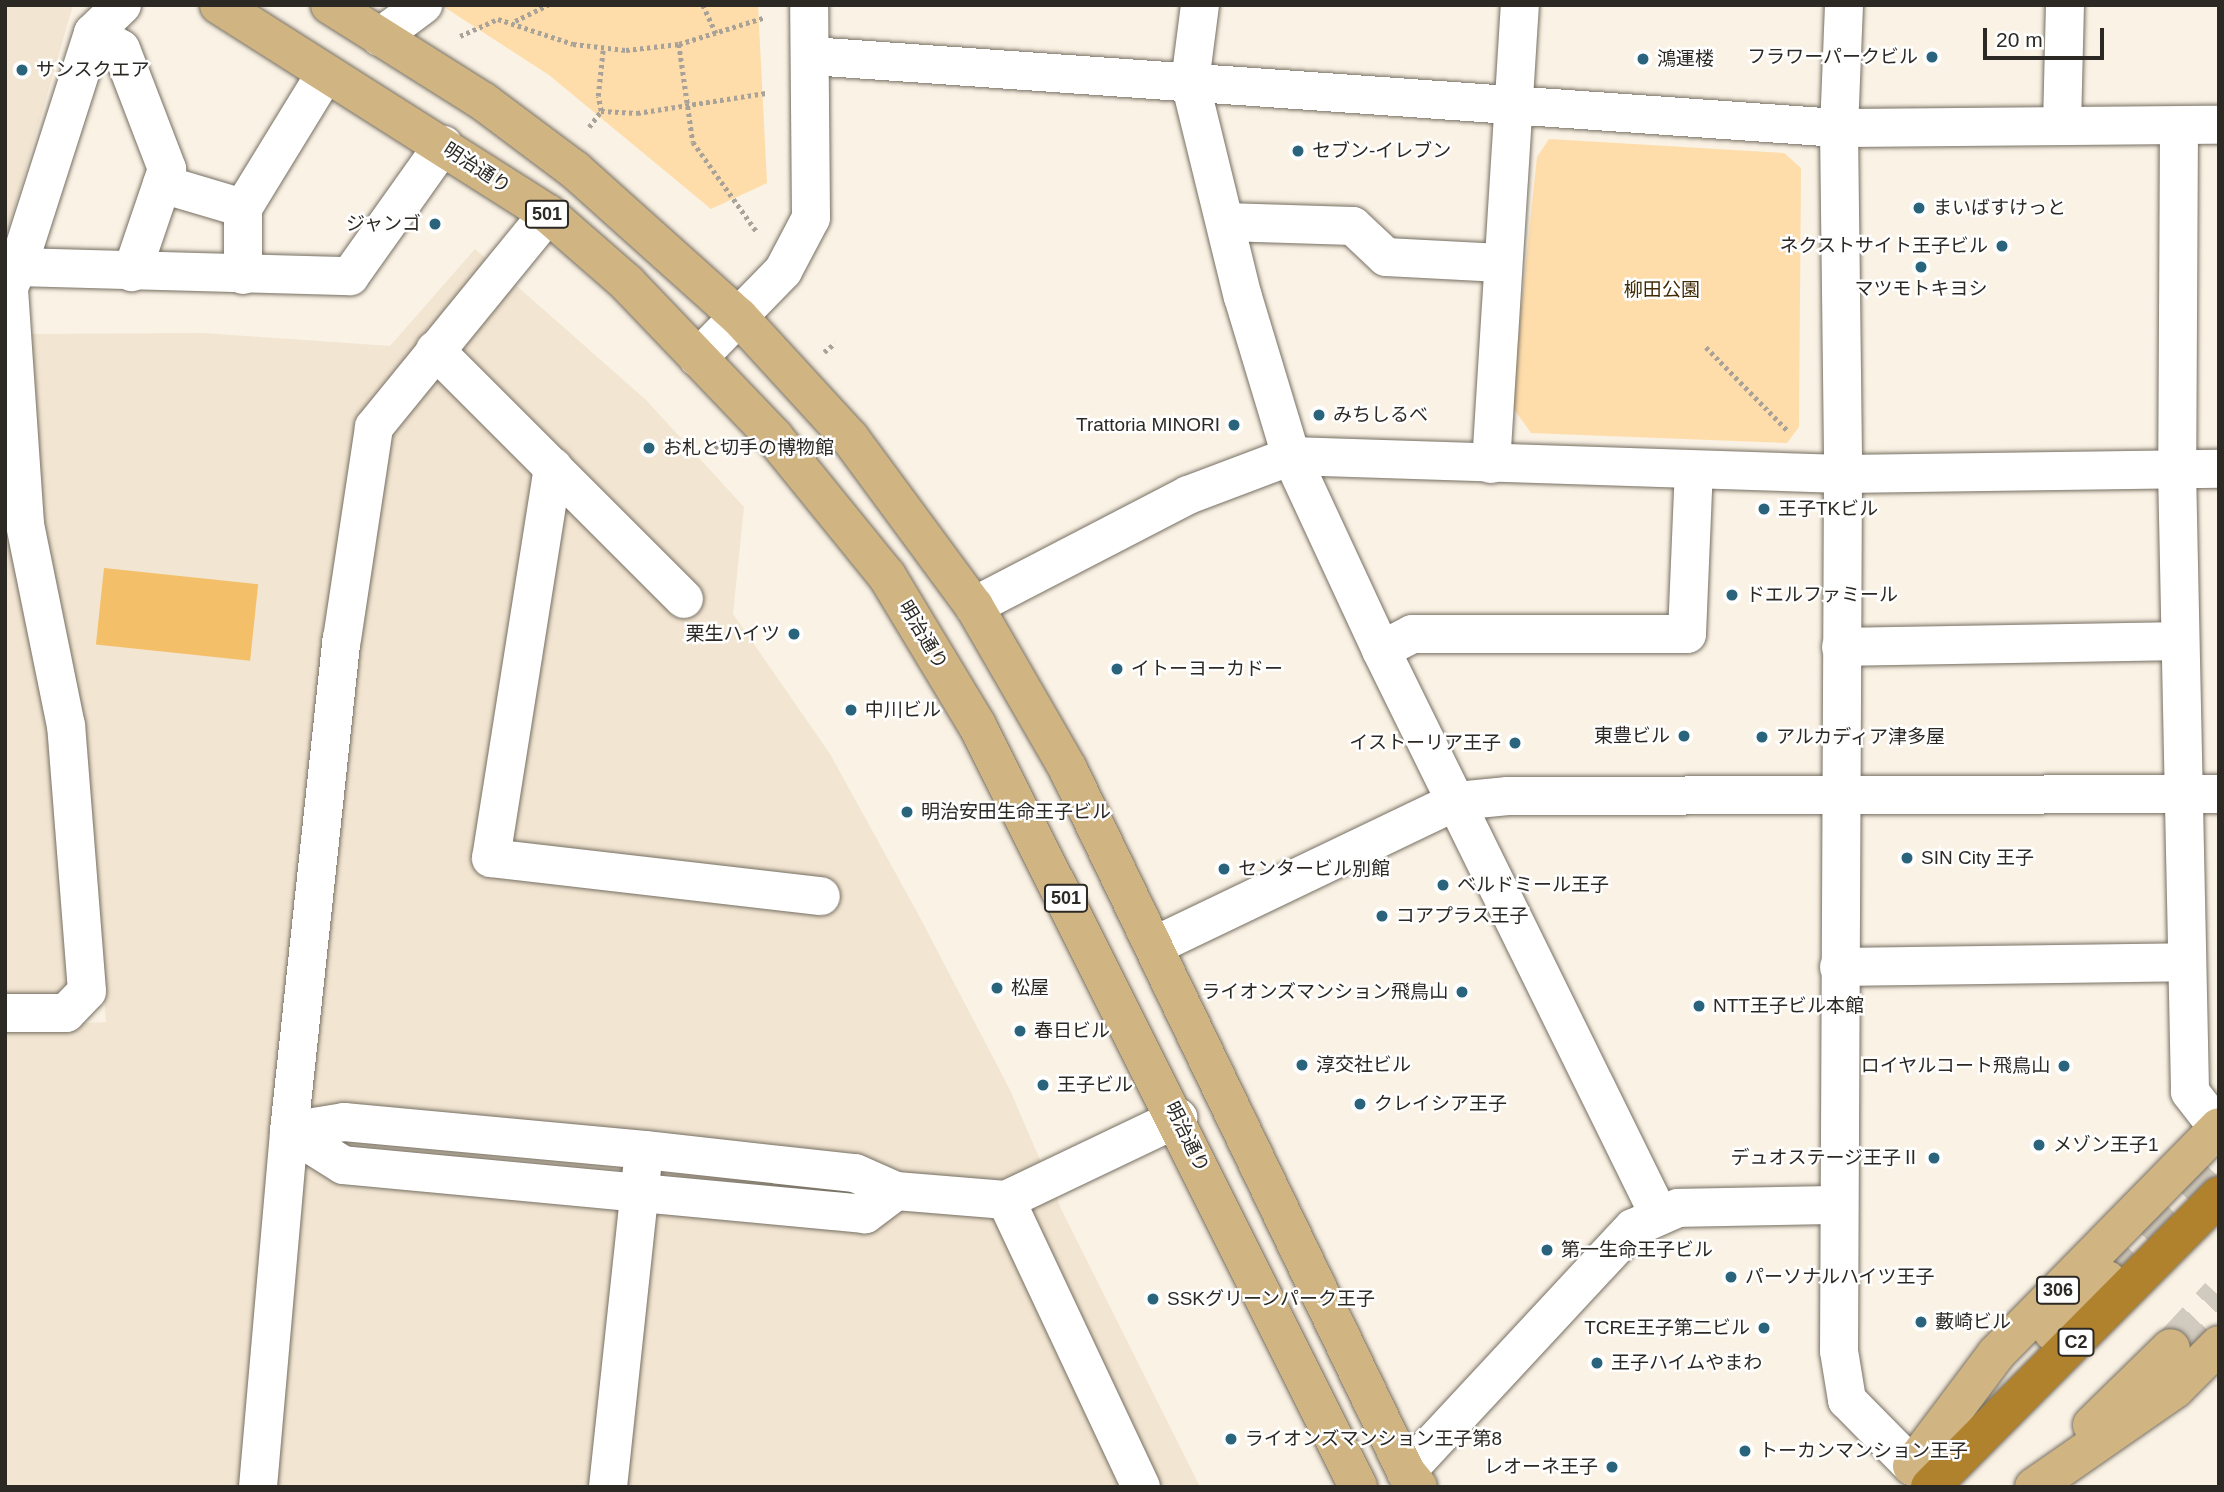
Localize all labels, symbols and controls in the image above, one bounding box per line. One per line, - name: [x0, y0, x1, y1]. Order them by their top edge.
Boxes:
- scale bar: [1986, 14, 2107, 58]
- text: 20 m: [1996, 28, 2043, 51]
- place label: フラワーパークビル: [1747, 46, 1918, 68]
- place label: 鴻運楼: [1657, 48, 1714, 70]
- marker: フラワーパークビル: [1924, 49, 1940, 65]
- marker: 鴻運楼: [1635, 51, 1651, 67]
- place label: サンスクエア: [36, 59, 150, 81]
- marker: サンスクエア: [14, 62, 30, 78]
- street label: 明治通り: [439, 138, 515, 198]
- place label: セブン-イレブン: [1312, 140, 1451, 162]
- marker: セブン-イレブン: [1290, 143, 1306, 159]
- place label: まいばすけっと: [1933, 197, 2066, 219]
- road number: 501: [524, 200, 570, 229]
- marker: まいばすけっと: [1911, 200, 1927, 216]
- place label: ジャンゴ: [345, 213, 421, 235]
- marker: ジャンゴ: [427, 216, 443, 232]
- place label: ネクストサイト王子ビル: [1779, 235, 1988, 257]
- marker: ネクストサイト王子ビル: [1994, 238, 2010, 254]
- marker: マツモトキヨシ: [1913, 259, 1929, 275]
- place label: マツモトキヨシ: [1855, 278, 1987, 300]
- park label: 柳田公園: [1624, 279, 1700, 301]
- place label: みちしるべ: [1333, 404, 1428, 426]
- marker: みちしるべ: [1311, 407, 1327, 423]
- place label: Trattoria MINORI: [1076, 414, 1220, 436]
- marker: Trattoria MINORI: [1226, 417, 1242, 433]
- place label: お札と切手の博物館: [663, 437, 834, 459]
- marker: お札と切手の博物館: [641, 440, 657, 456]
- place label: 王子TKビル: [1778, 498, 1878, 520]
- marker: 王子TKビル: [1756, 501, 1772, 517]
- place label: ドエルファミール: [1746, 584, 1898, 606]
- marker: ドエルファミール: [1724, 587, 1740, 603]
- street label: 明治通り: [894, 597, 952, 673]
- place label: 栗生ハイツ: [685, 623, 780, 645]
- marker: 栗生ハイツ: [786, 626, 802, 642]
- place label: イトーヨーカドー: [1131, 658, 1283, 680]
- marker: イトーヨーカドー: [1109, 661, 1125, 677]
- place label: 中川ビル: [865, 699, 941, 721]
- marker: 中川ビル: [843, 702, 859, 718]
- place label: 東豊ビル: [1594, 725, 1670, 747]
- place label: アルカディア津多屋: [1776, 726, 1947, 748]
- marker: 東豊ビル: [1676, 728, 1692, 744]
- marker: アルカディア津多屋: [1754, 729, 1770, 745]
- place label: イストーリア王子: [1349, 732, 1501, 754]
- marker: イストーリア王子: [1507, 735, 1523, 751]
- place label: 明治安田生命王子ビル: [921, 801, 1111, 823]
- marker: 明治安田生命王子ビル: [899, 804, 915, 820]
- place label: SIN City 王子: [1921, 847, 2034, 869]
- marker: SIN City 王子: [1899, 850, 1915, 866]
- place label: センタービル別館: [1238, 858, 1390, 880]
- marker: センタービル別館: [1216, 861, 1232, 877]
- place label: ベルドミール王子: [1457, 874, 1609, 896]
- marker: ベルドミール王子: [1435, 877, 1451, 893]
- road number: 501: [1043, 884, 1089, 912]
- place label: コアプラス王子: [1396, 905, 1529, 927]
- marker: コアプラス王子: [1374, 908, 1390, 924]
- place label: 松屋: [1011, 977, 1049, 999]
- marker: 松屋: [989, 980, 1005, 996]
- place label: ライオンズマンション飛鳥山: [1201, 981, 1448, 1003]
- marker: ライオンズマンション飛鳥山: [1454, 984, 1470, 1000]
- place label: NTT王子ビル本館: [1713, 995, 1864, 1017]
- marker: NTT王子ビル本館: [1691, 998, 1707, 1014]
- place label: 春日ビル: [1034, 1020, 1110, 1042]
- marker: 春日ビル: [1012, 1023, 1028, 1039]
- place label: 淳交社ビル: [1316, 1054, 1411, 1076]
- place label: ロイヤルコート飛鳥山: [1860, 1055, 2050, 1077]
- marker: 淳交社ビル: [1294, 1057, 1310, 1073]
- marker: ロイヤルコート飛鳥山: [2056, 1058, 2072, 1074]
- place label: 王子ビル: [1057, 1074, 1133, 1096]
- marker: 王子ビル: [1035, 1077, 1051, 1093]
- place label: クレイシア王子: [1374, 1093, 1507, 1115]
- marker: クレイシア王子: [1352, 1096, 1368, 1112]
- street label: 明治通り: [1160, 1098, 1214, 1176]
- place label: メゾン王子1: [2053, 1134, 2159, 1156]
- marker: メゾン王子1: [2031, 1137, 2047, 1153]
- place label: デュオステージ王子Ⅱ: [1730, 1147, 1920, 1169]
- marker: デュオステージ王子Ⅱ: [1926, 1150, 1942, 1166]
- place label: 第一生命王子ビル: [1561, 1239, 1713, 1261]
- marker: 第一生命王子ビル: [1539, 1242, 1555, 1258]
- place label: パーソナルハイツ王子: [1745, 1266, 1935, 1288]
- marker: パーソナルハイツ王子: [1723, 1269, 1739, 1285]
- road number: 306: [2035, 1275, 2081, 1304]
- place label: SSKグリーンパーク王子: [1167, 1288, 1376, 1310]
- marker: SSKグリーンパーク王子: [1145, 1291, 1161, 1307]
- place label: 藪崎ビル: [1935, 1311, 2011, 1333]
- marker: 藪崎ビル: [1913, 1314, 1929, 1330]
- place label: TCRE王子第二ビル: [1584, 1317, 1750, 1339]
- marker: TCRE王子第二ビル: [1756, 1320, 1772, 1336]
- road number: C2: [2057, 1328, 2095, 1357]
- place label: 王子ハイムやまわ: [1611, 1352, 1763, 1374]
- marker: 王子ハイムやまわ: [1589, 1355, 1605, 1371]
- place label: ライオンズマンション王子第8: [1245, 1428, 1503, 1450]
- marker: ライオンズマンション王子第8: [1223, 1431, 1239, 1447]
- place label: トーカンマンション王子: [1759, 1440, 1968, 1462]
- marker: トーカンマンション王子: [1737, 1443, 1753, 1459]
- place label: レオーネ王子: [1484, 1456, 1598, 1478]
- marker: レオーネ王子: [1604, 1459, 1620, 1475]

